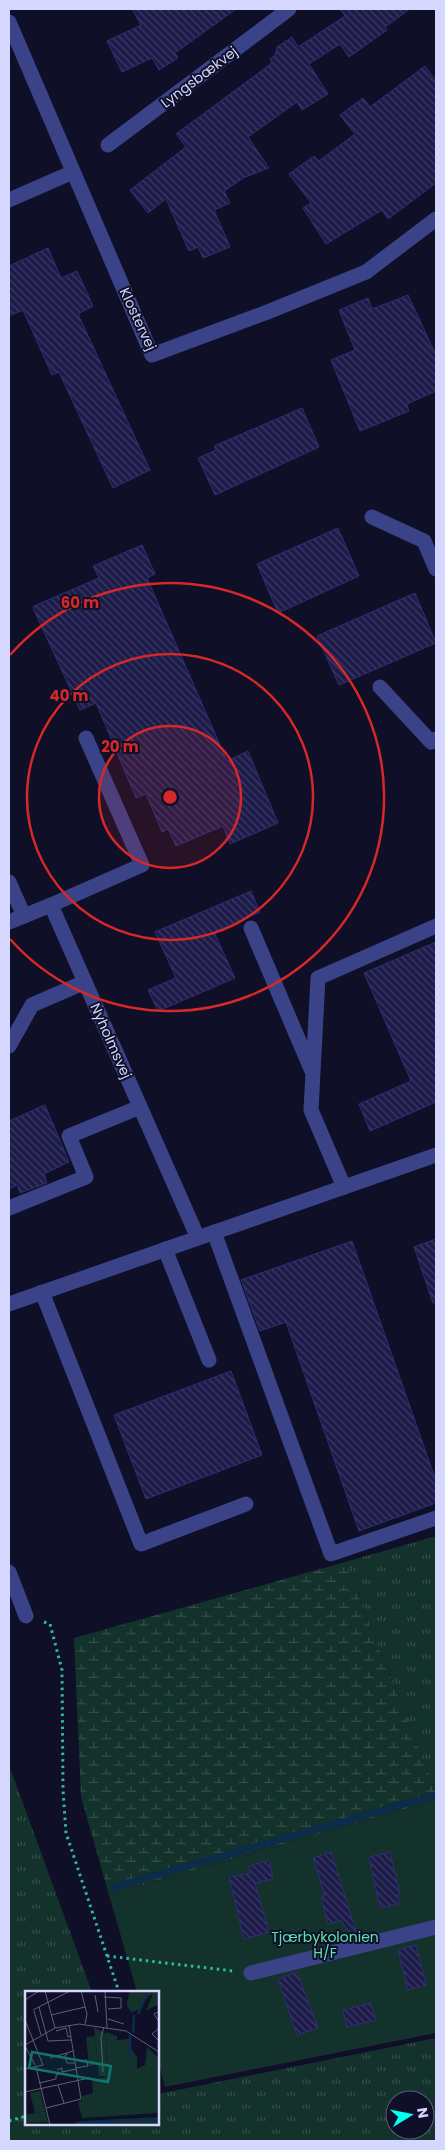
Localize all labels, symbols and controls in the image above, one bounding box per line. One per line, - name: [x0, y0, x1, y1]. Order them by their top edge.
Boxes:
- street label: Lyngsbækvej: [156, 41, 242, 113]
- street label: Klostervej: [115, 284, 161, 354]
- text: 60 m: [61, 592, 99, 613]
- text: 40 m: [49, 685, 89, 706]
- text: 20 m: [101, 736, 139, 757]
- centre of rings: [161, 788, 179, 806]
- street label: Nyholmsvej: [85, 1000, 137, 1082]
- park label: Tjærbykolonien H/F: [271, 1927, 379, 1963]
- inset map: [25, 1991, 159, 2125]
- north arrow: [385, 2090, 435, 2140]
- text: N: [412, 2106, 434, 2120]

